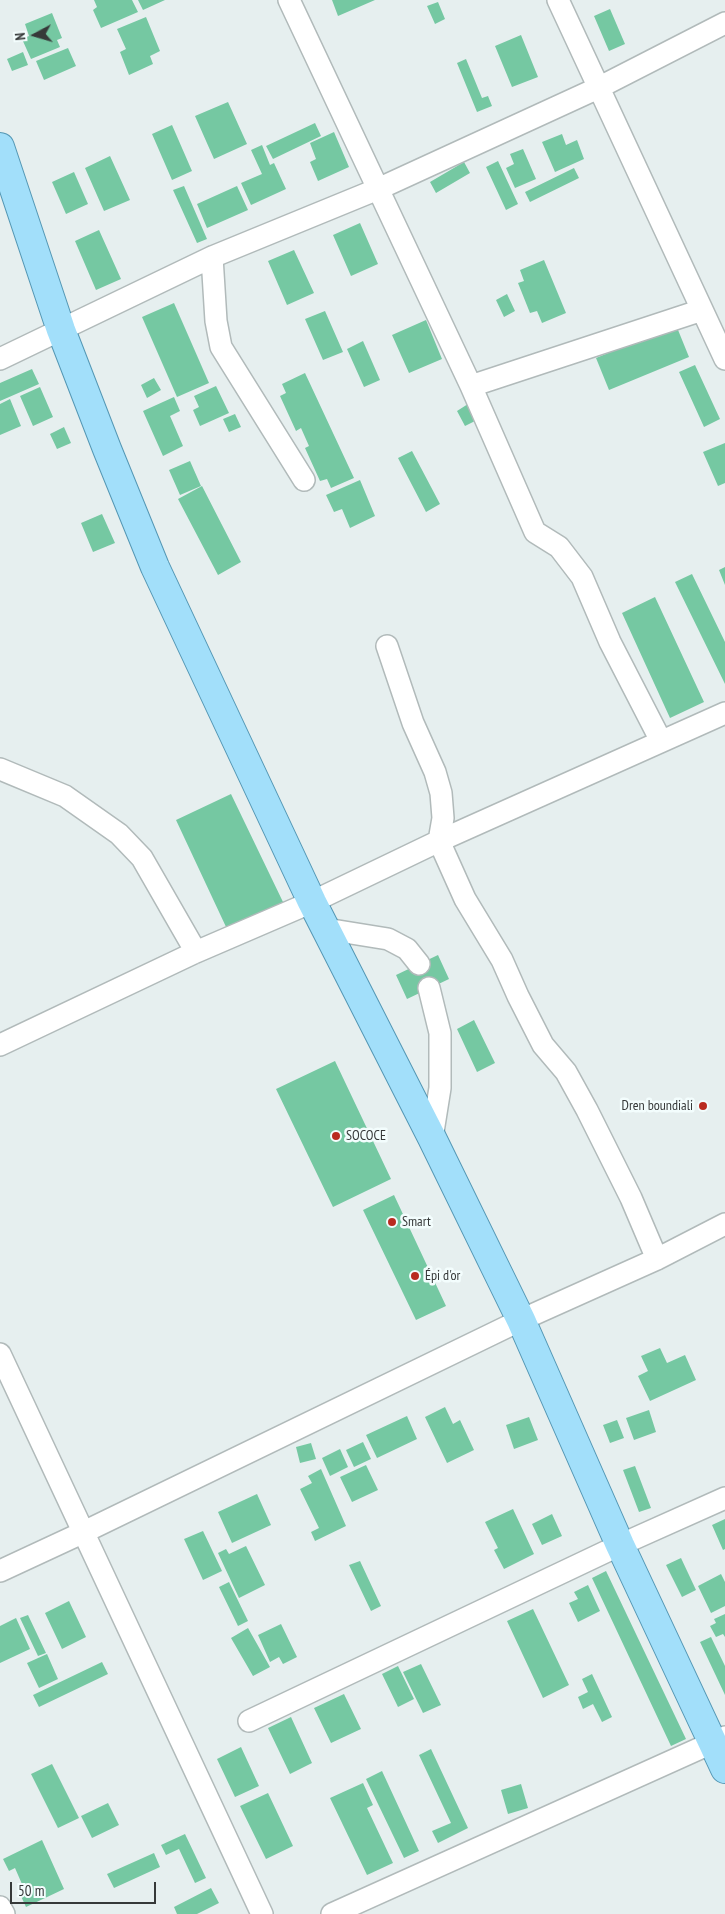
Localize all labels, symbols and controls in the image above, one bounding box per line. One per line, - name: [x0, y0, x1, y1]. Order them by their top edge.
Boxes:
- north arrow: [10, 10, 60, 60]
- text: N: [11, 32, 29, 41]
- place label: Dren boundiali: [622, 1098, 693, 1114]
- marker: Dren boundiali: [697, 1100, 709, 1112]
- place label: SOCOCE: [346, 1128, 386, 1144]
- marker: SOCOCE: [330, 1130, 342, 1142]
- place label: Smart: [402, 1214, 431, 1230]
- marker: Smart: [386, 1216, 398, 1228]
- place label: Épi d'or: [425, 1268, 460, 1284]
- marker: Épi d'or: [409, 1270, 421, 1282]
- scale bar: [12, 1872, 159, 1904]
- text: 50 m: [18, 1881, 44, 1900]

